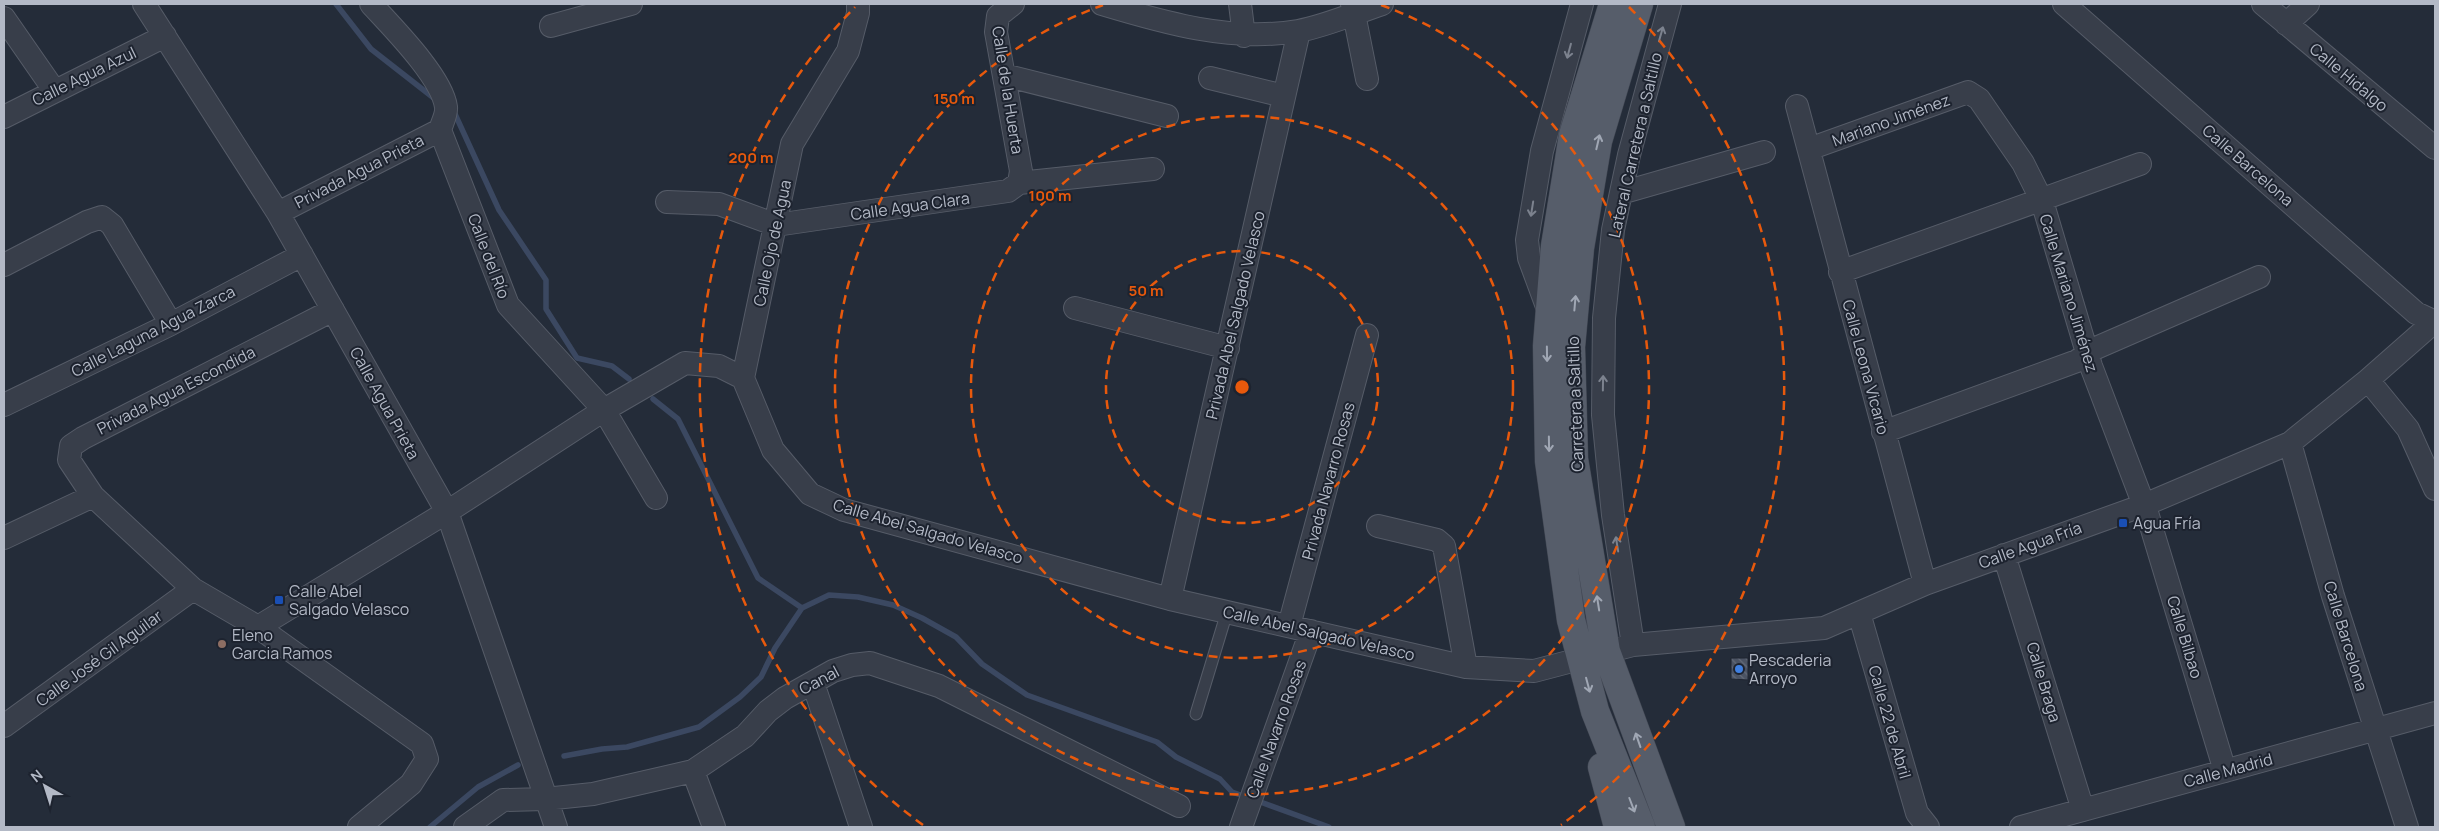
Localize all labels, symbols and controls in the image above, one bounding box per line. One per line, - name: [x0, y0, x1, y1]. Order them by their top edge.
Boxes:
- street label: Calle de la Huerta: [987, 25, 1029, 155]
- one-way arrow: [1657, 27, 1667, 43]
- street label: Calle Hidalgo: [2305, 38, 2393, 116]
- street label: Calle Agua Azul: [28, 41, 140, 111]
- one-way arrow: [1564, 42, 1574, 58]
- street label: Lateral Carretera a Saltillo: [1603, 50, 1667, 240]
- text: 150 m: [933, 88, 975, 109]
- street label: Mariano Jiménez: [1829, 88, 1953, 152]
- street label: Calle Barcelona: [2198, 119, 2298, 211]
- street label: Privada Agua Prieta: [291, 129, 427, 213]
- one-way arrow: [1594, 135, 1603, 151]
- text: 200 m: [728, 147, 774, 168]
- street label: Calle Ojo de Agua: [748, 178, 796, 308]
- text: 100 m: [1029, 185, 1071, 206]
- street label: Calle Agua Clara: [849, 187, 971, 225]
- one-way arrow: [1527, 200, 1537, 216]
- street label: Privada Abel Salgado Velasco: [1200, 209, 1270, 421]
- street label: Calle del Río: [463, 210, 515, 302]
- street label: Calle Mariano Jiménez: [2034, 211, 2104, 375]
- street label: Calle Laguna Agua Zarca: [67, 280, 239, 382]
- text: 50 m: [1128, 280, 1164, 301]
- one-way arrow: [1570, 295, 1580, 311]
- street label: Calle Leona Vicario: [1837, 297, 1895, 437]
- street label: Carretera a Saltillo: [1562, 336, 1588, 472]
- street label: Privada Agua Escondida: [93, 340, 259, 440]
- street label: Calle Agua Prieta: [345, 343, 425, 463]
- one-way arrow: [1542, 345, 1552, 361]
- one-way arrow: [1598, 375, 1608, 392]
- centre of rings: [1233, 378, 1251, 396]
- street label: Privada Navarro Rosas: [1296, 400, 1360, 562]
- one-way arrow: [1544, 436, 1554, 452]
- street label: Calle Abel Salgado Velasco: [831, 493, 1025, 569]
- place label: Agua Fría: [2133, 512, 2201, 534]
- street label: Calle Agua Fría: [1975, 516, 2085, 574]
- marker: Agua Fría: [2117, 517, 2129, 529]
- one-way arrow: [1612, 537, 1622, 553]
- street label: Calle Barcelona: [2319, 578, 2373, 694]
- place label: Calle Abel Salgado Velasco: [289, 580, 409, 620]
- street label: Calle Bilbao: [2162, 593, 2208, 681]
- marker: Calle Abel Salgado Velasco: [273, 594, 285, 606]
- one-way arrow: [1592, 596, 1602, 612]
- street label: Calle Abel Salgado Velasco: [1221, 600, 1417, 666]
- street label: Calle José Gil Aguilar: [31, 605, 167, 711]
- place label: Eleno Garcia Ramos: [232, 624, 333, 664]
- marker: Eleno Garcia Ramos: [216, 638, 228, 650]
- street label: Calle Braga: [2021, 639, 2067, 725]
- place label: Pescaderia Arroyo: [1749, 649, 1831, 689]
- street label: Calle Navarro Rosas: [1241, 657, 1311, 801]
- street label: Canal: [795, 660, 843, 700]
- marker: Pescaderia Arroyo: [1733, 663, 1745, 675]
- street label: Calle 22 de Abril: [1863, 663, 1917, 781]
- one-way arrow: [1583, 676, 1593, 692]
- one-way arrow: [1633, 732, 1642, 748]
- street label: Calle Madrid: [2181, 748, 2275, 792]
- north arrow: [20, 761, 70, 811]
- text: N: [27, 765, 46, 786]
- one-way arrow: [1629, 798, 1638, 813]

